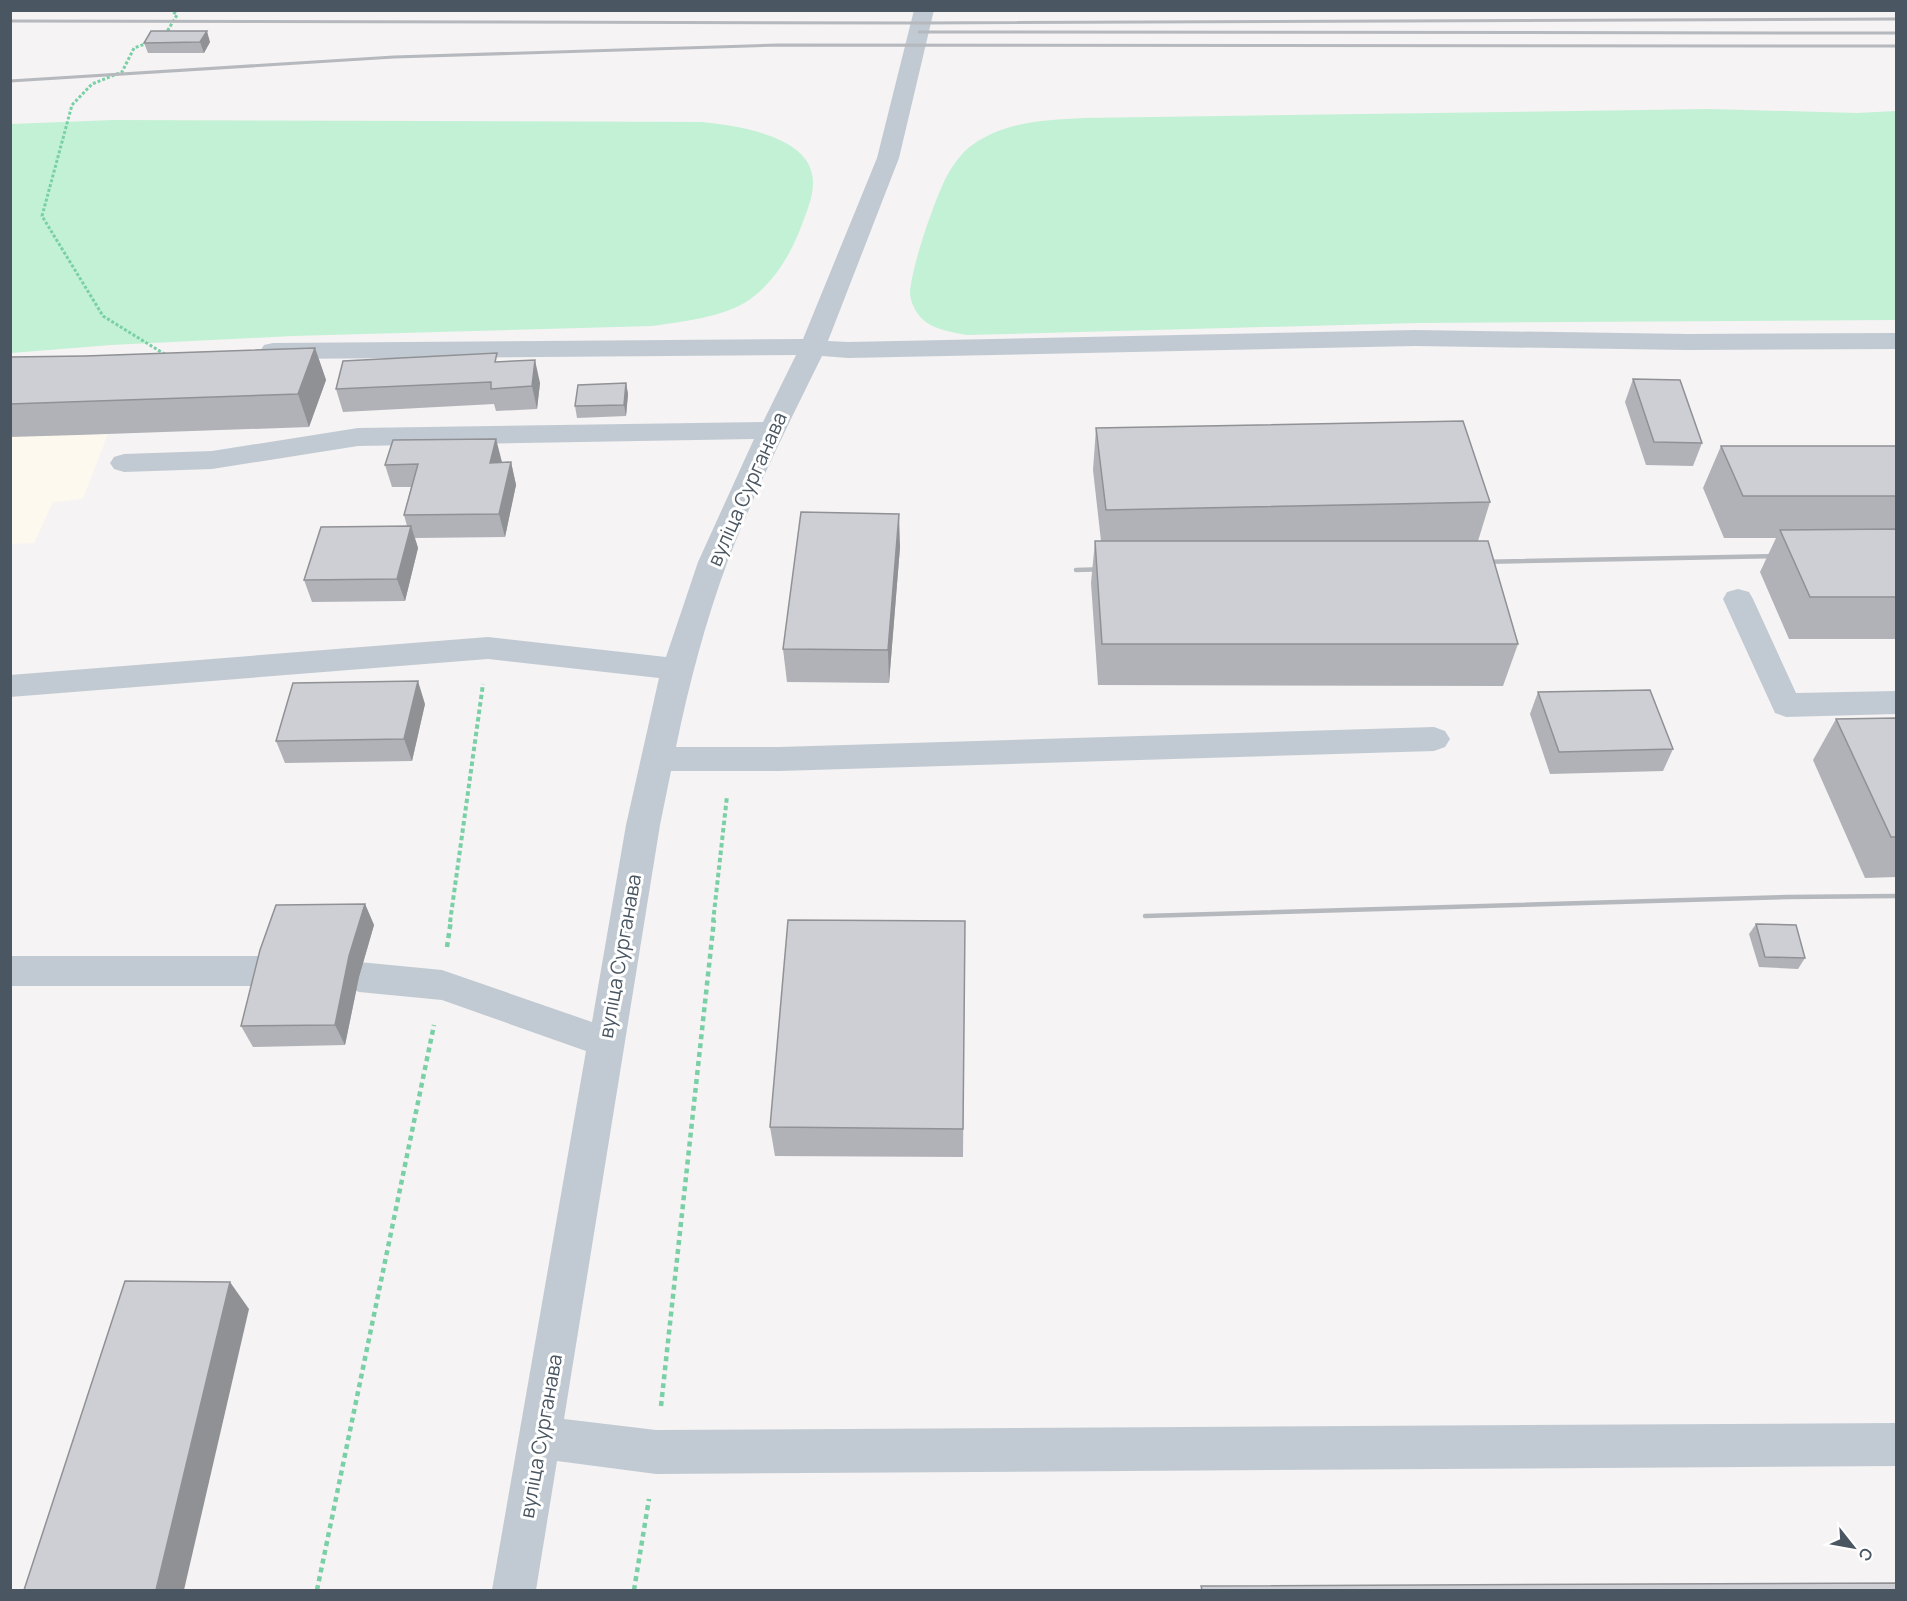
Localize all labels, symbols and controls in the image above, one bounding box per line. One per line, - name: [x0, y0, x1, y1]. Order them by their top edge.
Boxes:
- street label: вуліца Сурганава: [700, 407, 793, 570]
- street label: вуліца Сурганава: [592, 872, 647, 1040]
- street label: вуліца Сурганава: [513, 1352, 568, 1520]
- north arrow: [1823, 1517, 1883, 1577]
- text: С: [1853, 1544, 1878, 1566]

